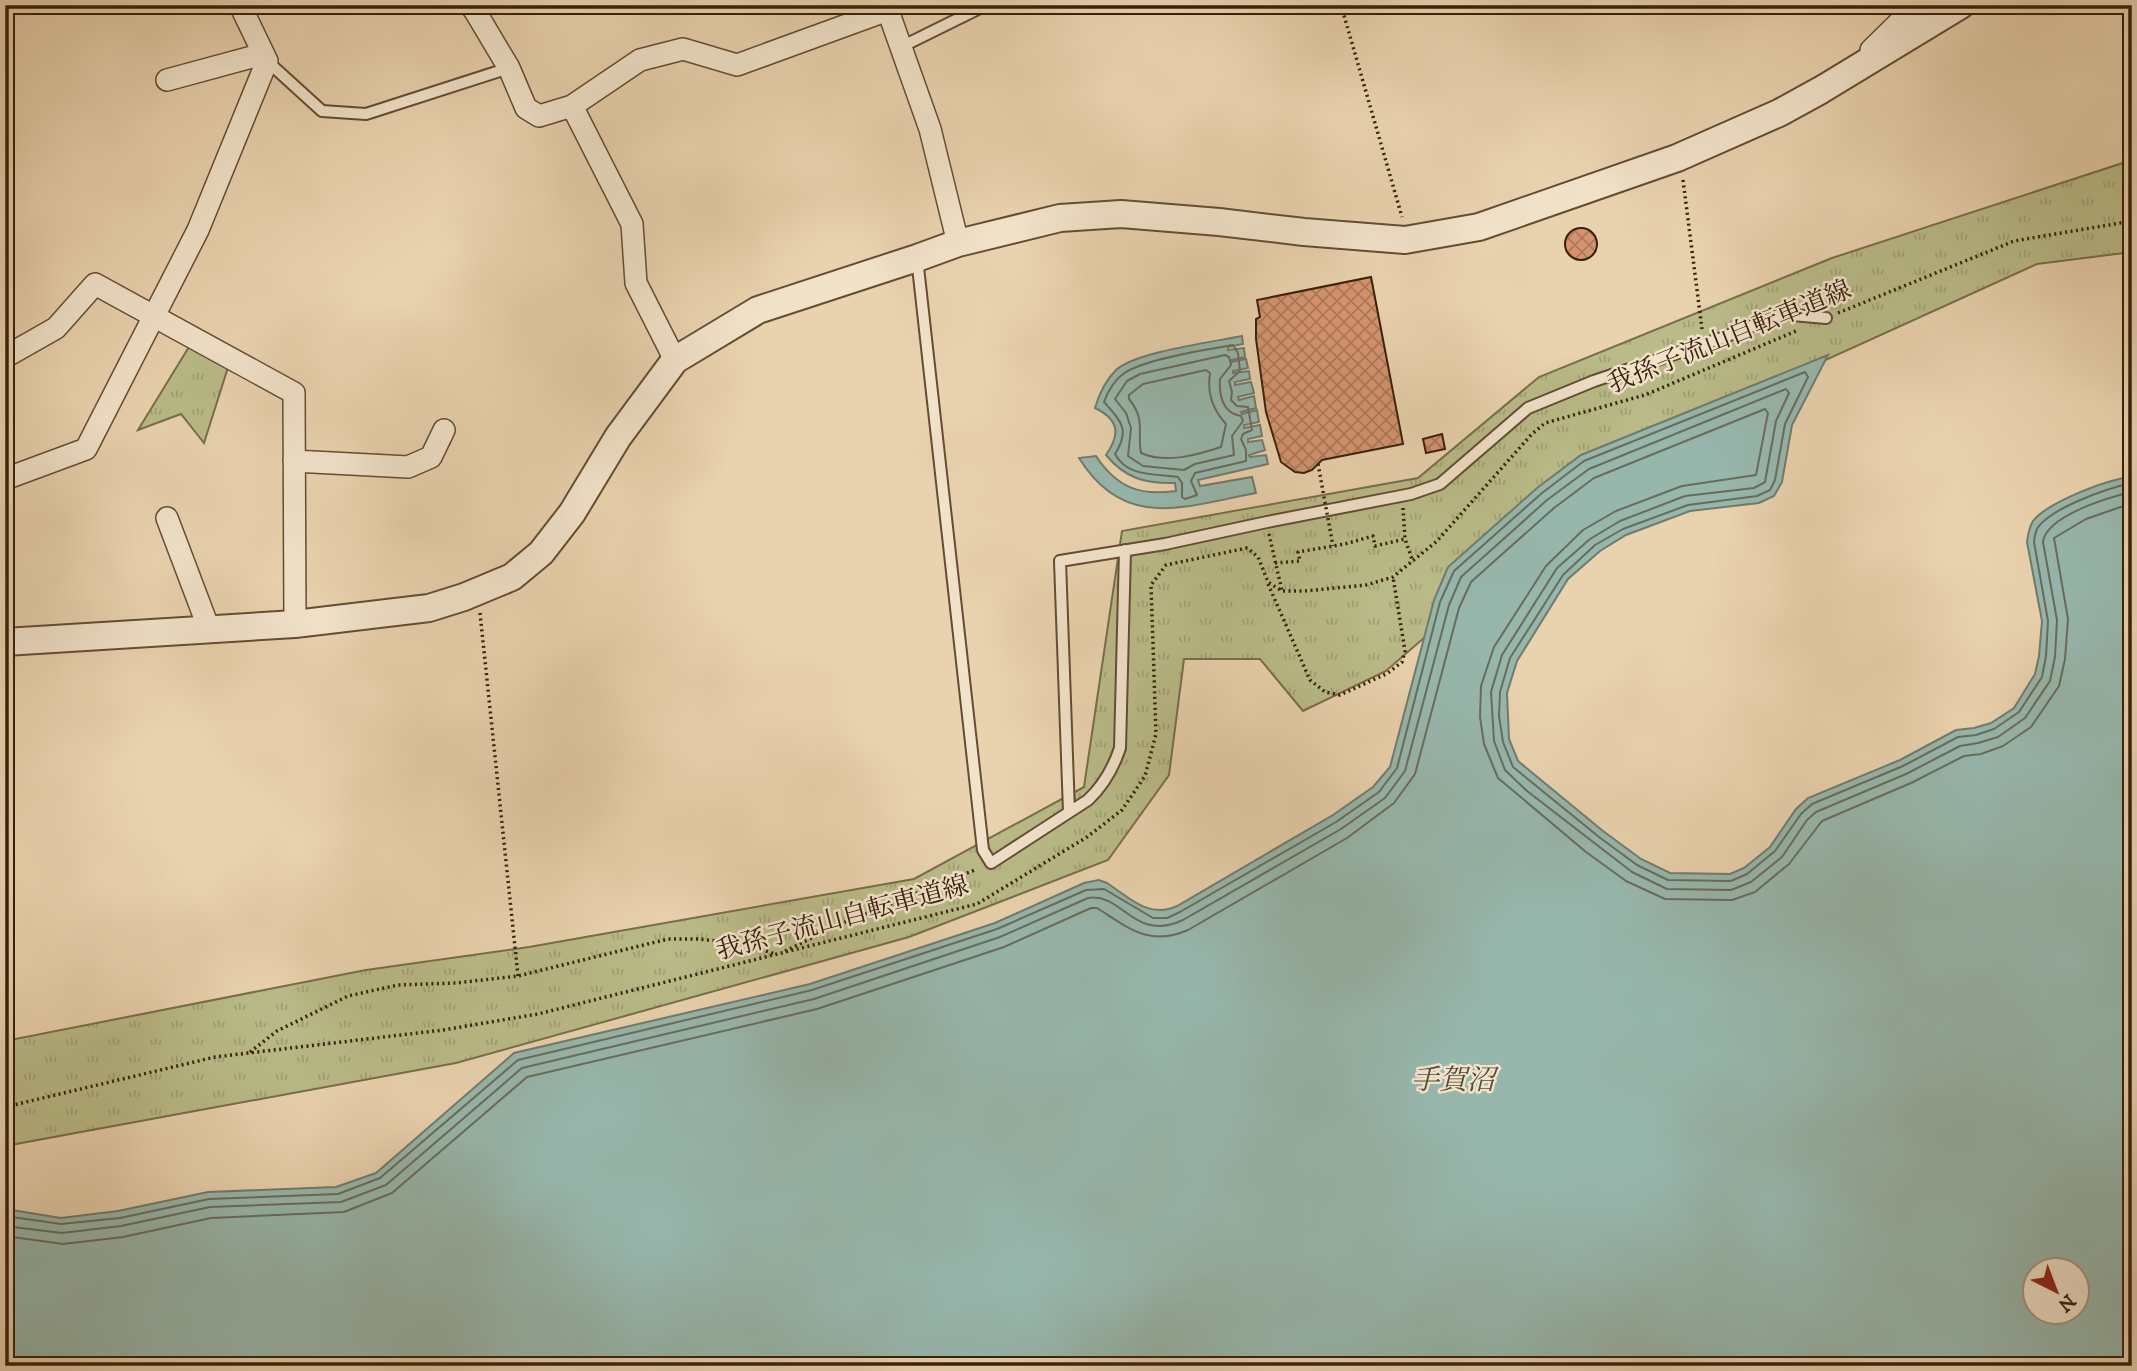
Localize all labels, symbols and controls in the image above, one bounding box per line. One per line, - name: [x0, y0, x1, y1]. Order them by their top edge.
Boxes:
- street label: 我孫子流山自転車道線: [1603, 273, 1856, 401]
- street label: 我孫子流山自転車道線: [713, 869, 972, 968]
- water label: 手賀沼: [1411, 1063, 1499, 1098]
- north arrow: [2022, 1256, 2092, 1326]
- text: N: [2053, 1289, 2080, 1317]

